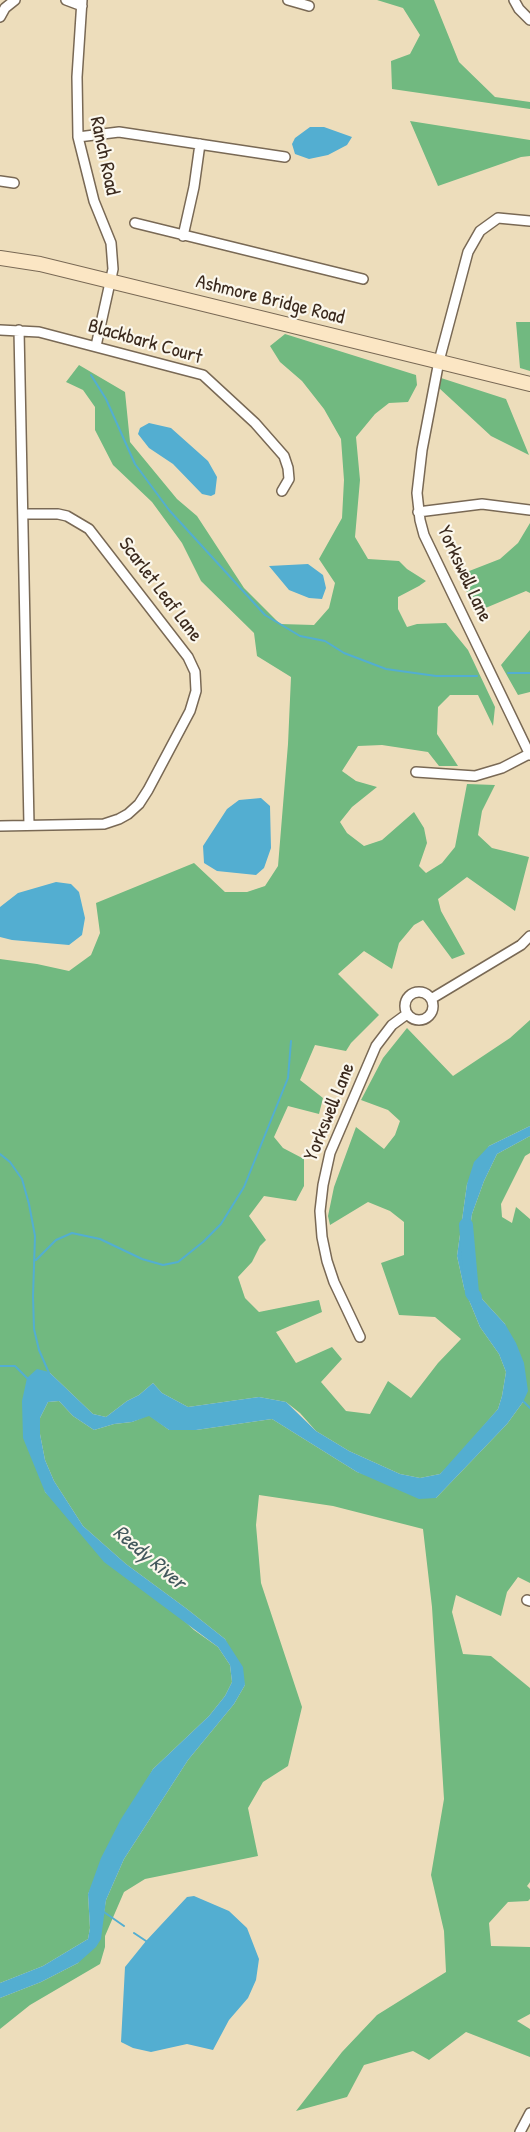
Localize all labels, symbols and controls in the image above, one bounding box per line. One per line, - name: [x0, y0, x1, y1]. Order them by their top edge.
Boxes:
- street label: Ranch Road: [84, 115, 124, 197]
- street label: Ashmore Bridge Road: [193, 270, 347, 330]
- street label: Blackbark Court: [85, 314, 205, 370]
- street label: Yorkswell Lane: [431, 522, 497, 626]
- street label: Scarlet Leaf Lane: [113, 533, 207, 647]
- street label: Yorkswell Lane: [300, 1060, 360, 1164]
- water label: Reedy River: [107, 1520, 191, 1596]

